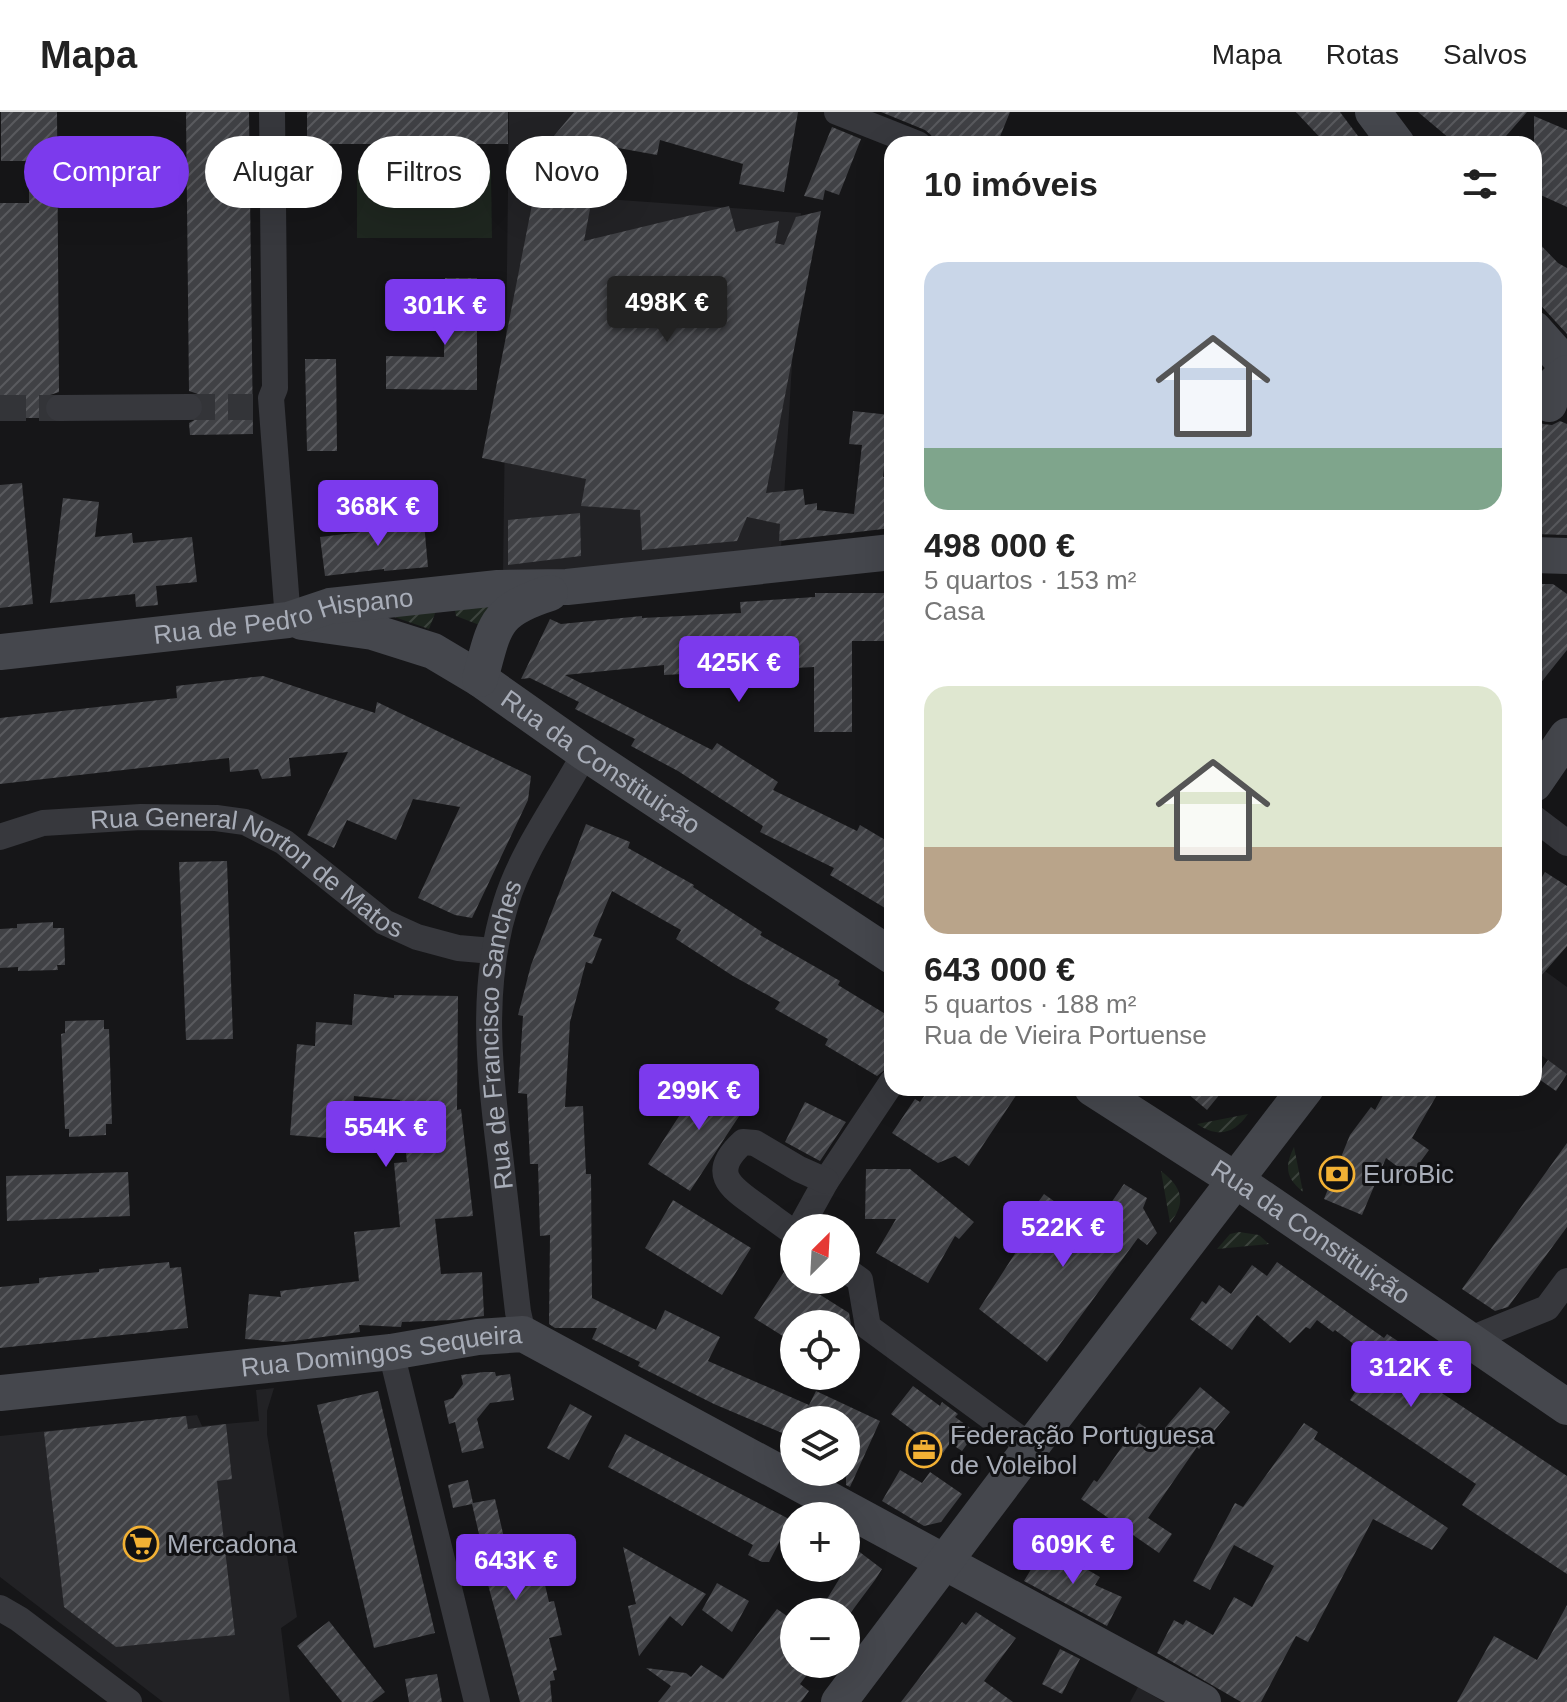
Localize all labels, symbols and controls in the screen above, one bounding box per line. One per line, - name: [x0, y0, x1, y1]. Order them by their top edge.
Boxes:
- text: Mapa: [40, 34, 137, 76]
- text: Mapa: [1212, 39, 1282, 70]
- text: Rotas: [1326, 39, 1399, 70]
- text: Salvos: [1443, 39, 1527, 70]
- chip: Comprar: [24, 136, 189, 208]
- chip: Alugar: [205, 136, 342, 208]
- chip: Filtros: [358, 136, 490, 208]
- chip: Novo: [506, 136, 627, 208]
- icon: filters: [1458, 162, 1502, 206]
- text: 10 imóveis: [924, 165, 1098, 203]
- pin: 498K €: [602, 276, 732, 344]
- pin: 301K €: [380, 279, 510, 347]
- text: 498K €: [625, 287, 709, 317]
- text: 301K €: [403, 290, 487, 320]
- icon: home: [1141, 314, 1285, 458]
- pin: 368K €: [313, 480, 443, 548]
- text: 368K €: [336, 491, 420, 521]
- text: 498 000 €: [924, 526, 1075, 564]
- text: 5 quartos · 153 m²: [924, 565, 1136, 595]
- street label: Rua de Pedro Hispano: [152, 582, 415, 650]
- text: Casa: [924, 596, 985, 626]
- pin: 425K €: [674, 636, 804, 704]
- text: 425K €: [697, 647, 781, 677]
- street label: Rua da Constituição: [495, 684, 706, 840]
- icon: home: [1141, 738, 1285, 882]
- street label: Rua General Norton de Matos: [89, 802, 408, 944]
- street label: Rua de Francisco Sanches: [474, 876, 528, 1191]
- text: 643 000 €: [924, 950, 1075, 988]
- text: 5 quartos · 188 m²: [924, 989, 1136, 1019]
- text: Rua de Vieira Portuense: [924, 1020, 1207, 1050]
- pin: 299K €: [634, 1064, 764, 1132]
- text: 299K €: [657, 1075, 741, 1105]
- pin: 554K €: [321, 1101, 451, 1169]
- text: 554K €: [344, 1112, 428, 1142]
- street label: Rua da Constituição: [1206, 1154, 1416, 1310]
- bank icon: EuroBic: [1318, 1155, 1356, 1193]
- place label: EuroBic: [1363, 1159, 1454, 1189]
- pin: 522K €: [998, 1201, 1128, 1269]
- text: 522K €: [1021, 1212, 1105, 1242]
- north arrow: [780, 1214, 860, 1294]
- map controls: [780, 1214, 860, 1678]
- button: locate: [780, 1310, 860, 1390]
- street label: Rua Domingos Sequeira: [239, 1319, 524, 1383]
- pin: 312K €: [1346, 1341, 1476, 1409]
- text: 312K €: [1369, 1352, 1453, 1382]
- button: layers: [780, 1406, 860, 1486]
- place label: Federação Portuguesa de Voleibol: [950, 1420, 1215, 1480]
- office icon: Federação Portuguesa de Voleibol: [905, 1431, 943, 1469]
- button: +: [780, 1502, 860, 1582]
- pin: 609K €: [1008, 1518, 1138, 1586]
- supermarket icon: Mercadona: [122, 1525, 160, 1563]
- place label: Mercadona: [167, 1529, 298, 1559]
- text: 609K €: [1031, 1529, 1115, 1559]
- pin: 643K €: [451, 1534, 581, 1602]
- text: 643K €: [474, 1545, 558, 1575]
- button: −: [780, 1598, 860, 1678]

